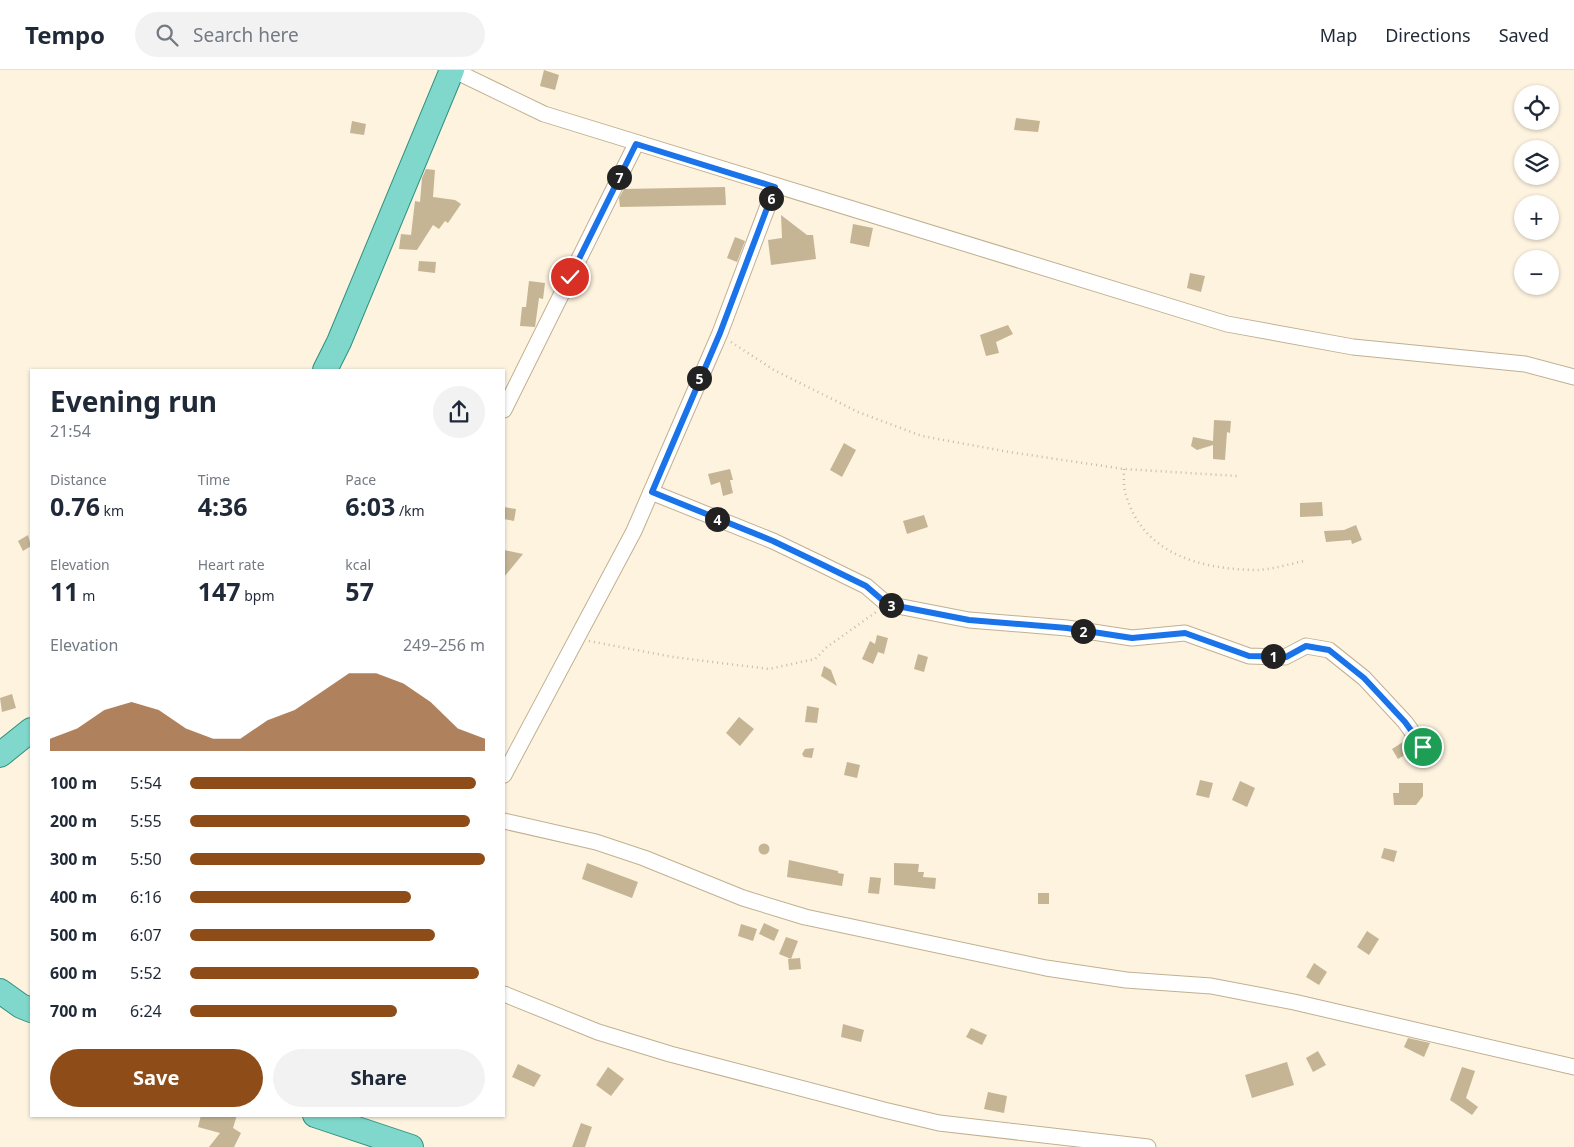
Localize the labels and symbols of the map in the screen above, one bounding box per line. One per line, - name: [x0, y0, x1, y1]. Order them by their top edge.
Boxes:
- pin: 7: [606, 164, 632, 190]
- pin: 6: [758, 186, 784, 210]
- pin: [549, 256, 591, 298]
- pin: 5: [686, 366, 712, 390]
- pin: 4: [704, 506, 730, 532]
- pin: 3: [878, 592, 904, 618]
- pin: 2: [1070, 618, 1096, 644]
- pin: 1: [1260, 644, 1286, 668]
- pin: [1402, 726, 1444, 768]

